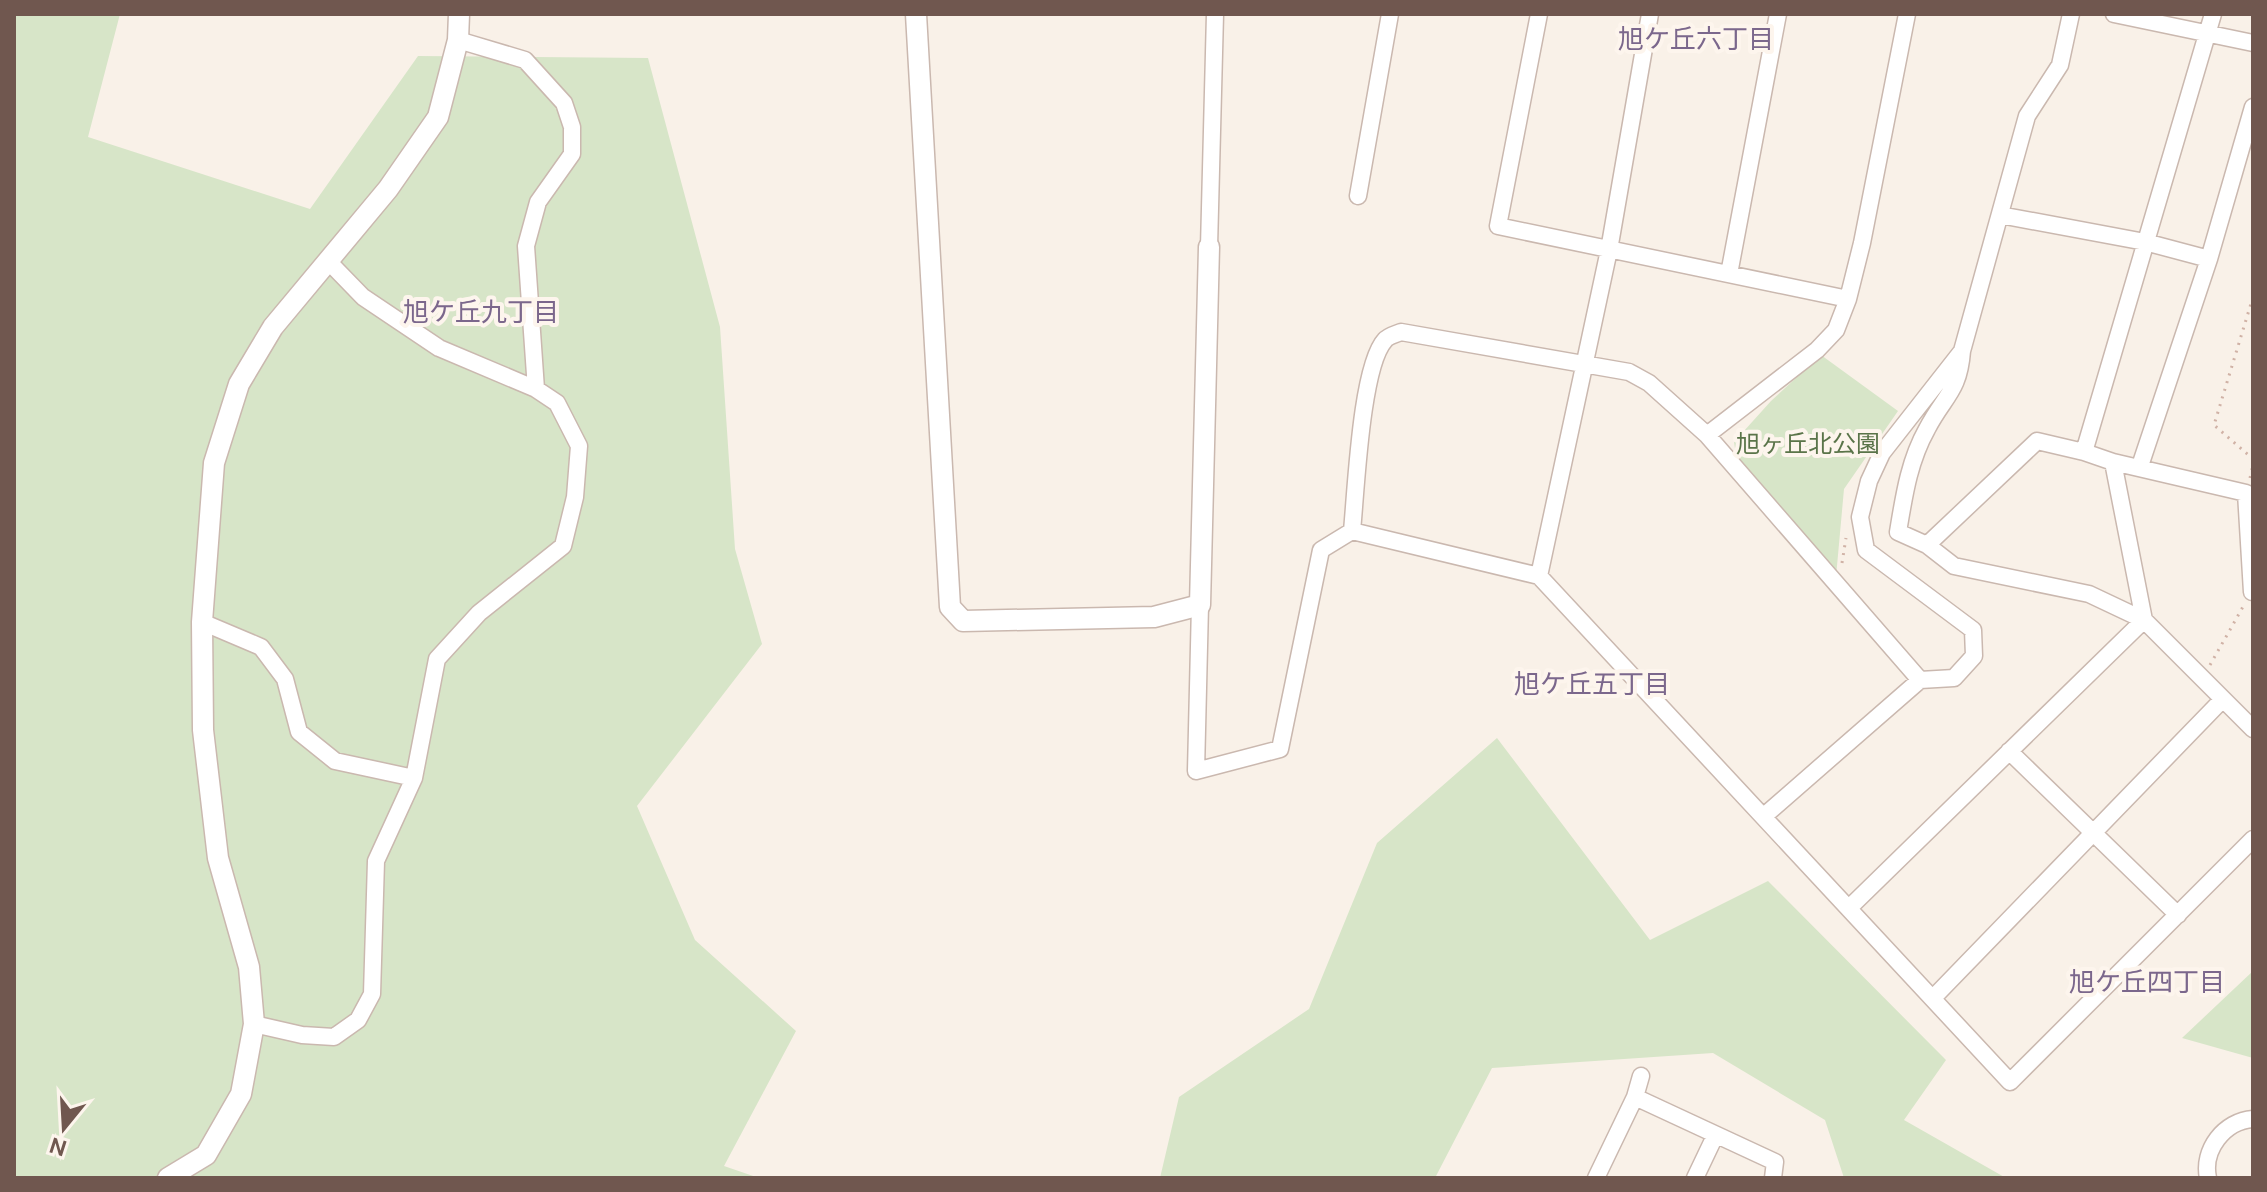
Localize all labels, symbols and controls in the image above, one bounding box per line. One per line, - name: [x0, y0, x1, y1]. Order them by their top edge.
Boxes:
- district label: 旭ケ丘六丁目: [1618, 22, 1774, 56]
- district label: 旭ケ丘九丁目: [403, 295, 559, 329]
- park label: 旭ヶ丘北公園: [1736, 428, 1880, 459]
- district label: 旭ケ丘五丁目: [1514, 667, 1670, 701]
- district label: 旭ケ丘四丁目: [2069, 965, 2225, 999]
- north arrow: [24, 1088, 104, 1168]
- text: N: [46, 1130, 70, 1163]

